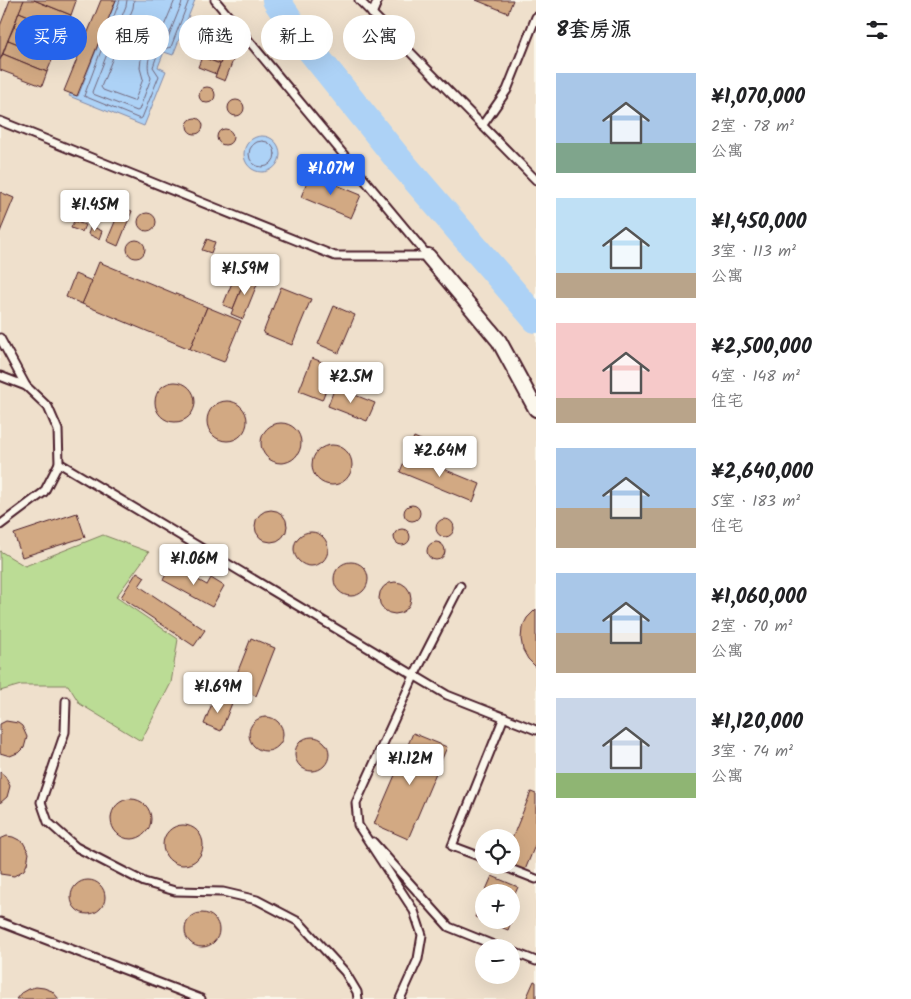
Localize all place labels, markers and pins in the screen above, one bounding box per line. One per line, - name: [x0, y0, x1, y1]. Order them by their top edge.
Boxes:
- pin: ¥1.07M: [290, 154, 372, 196]
- pin: ¥1.45M: [54, 190, 136, 232]
- pin: ¥1.59M: [204, 254, 286, 296]
- pin: ¥2.5M: [316, 362, 386, 404]
- pin: ¥2.64M: [399, 436, 481, 478]
- pin: ¥1.06M: [153, 544, 235, 586]
- pin: ¥1.69M: [177, 672, 259, 714]
- pin: ¥1.12M: [369, 744, 451, 786]

